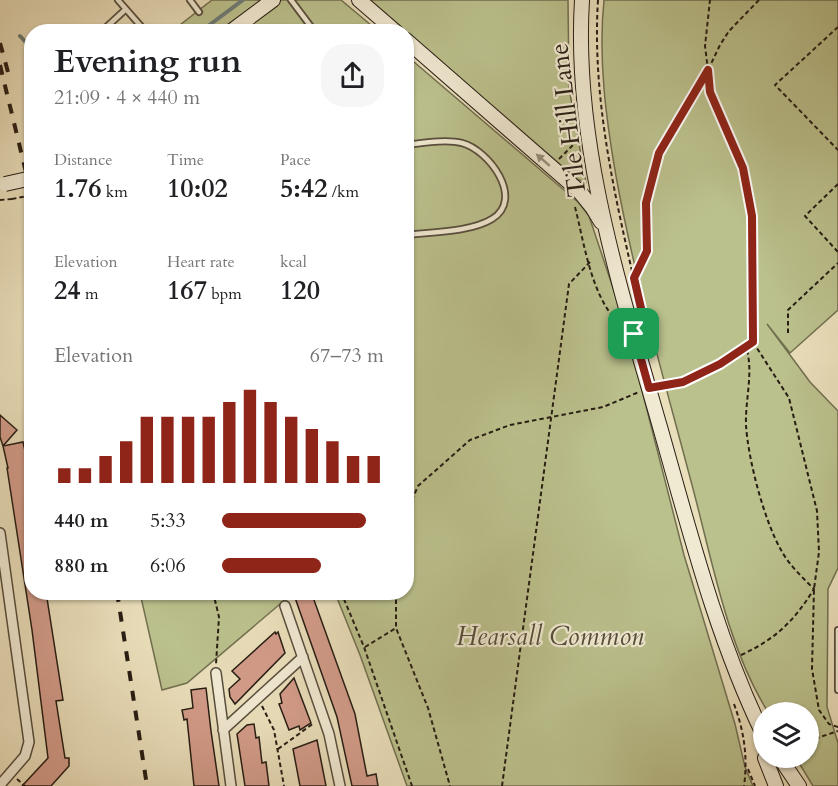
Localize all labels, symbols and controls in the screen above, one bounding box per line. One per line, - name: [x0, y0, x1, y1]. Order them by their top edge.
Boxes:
- text: Evening run: [54, 39, 242, 84]
- street label: Tile Hill Lane: [541, 41, 595, 199]
- button: share: [321, 44, 384, 107]
- text: 21:09 · 4 × 440 m: [54, 84, 200, 111]
- text: Distance: [54, 149, 112, 171]
- text: Time: [167, 149, 204, 171]
- text: Pace: [280, 149, 311, 171]
- one-way arrow: [536, 154, 551, 167]
- text: 1.76: [54, 171, 102, 206]
- text: 10:02: [167, 171, 228, 206]
- text: 5:42: [280, 171, 328, 206]
- text: km: [102, 181, 128, 203]
- text: /km: [328, 181, 359, 203]
- text: Elevation: [54, 251, 118, 273]
- text: Heart rate: [167, 251, 235, 273]
- text: kcal: [280, 251, 307, 273]
- text: 24: [54, 273, 81, 308]
- text: 167: [167, 273, 207, 308]
- text: 120: [280, 273, 320, 308]
- text: m: [81, 283, 98, 305]
- text: bpm: [207, 283, 242, 305]
- pin: [608, 308, 659, 359]
- icon: arrive: [617, 317, 650, 350]
- text: Elevation: [54, 342, 133, 369]
- text: 67–73 m: [310, 342, 384, 369]
- text: 440 m: [54, 507, 109, 534]
- text: 5:33: [150, 507, 186, 534]
- text: 880 m: [54, 552, 109, 579]
- text: 6:06: [150, 552, 186, 579]
- park label: Hearsall Common: [456, 619, 644, 654]
- map controls: [753, 702, 819, 768]
- button: layers: [753, 702, 819, 768]

